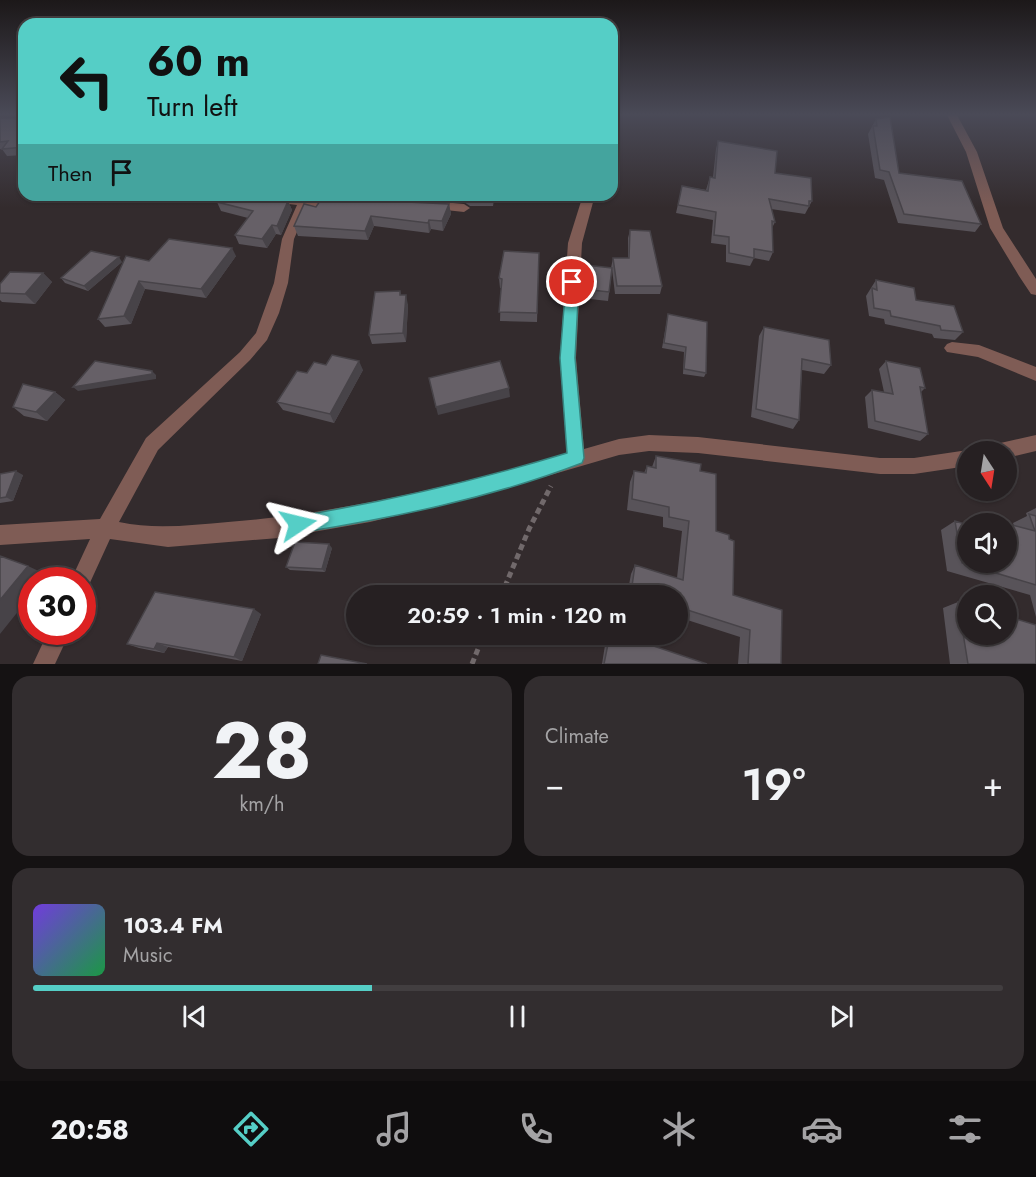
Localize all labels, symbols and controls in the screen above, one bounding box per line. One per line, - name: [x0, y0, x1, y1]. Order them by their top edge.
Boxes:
- text: 60 m: [147, 31, 250, 92]
- icon: left: [48, 42, 126, 120]
- text: Turn left: [147, 87, 237, 126]
- icon: arrive: [105, 156, 138, 189]
- text: Then: [48, 157, 93, 189]
- pin: [546, 256, 597, 307]
- icon: arrive: [555, 265, 588, 298]
- north arrow: [957, 441, 1017, 501]
- map controls: [957, 441, 1017, 645]
- position arrow: [266, 492, 330, 556]
- button: sound: [957, 513, 1017, 573]
- speed limit sign: 30: [18, 567, 96, 645]
- button: search: [957, 585, 1017, 645]
- text: 20:59 · 1 min · 120 m: [407, 599, 627, 631]
- text: 28: [212, 695, 312, 807]
- text: Climate: [545, 722, 609, 751]
- text: 19°: [742, 752, 806, 817]
- text: −: [545, 761, 564, 808]
- text: +: [983, 761, 1003, 808]
- text: km/h: [239, 790, 285, 819]
- text: 103.4 FM: [123, 909, 223, 941]
- text: Music: [123, 941, 173, 970]
- icon: previous: [178, 1000, 211, 1033]
- icon: pause: [501, 1000, 534, 1033]
- icon: next: [825, 1000, 858, 1033]
- icon: directions: [230, 1108, 272, 1150]
- icon: music: [373, 1108, 415, 1150]
- icon: phone: [515, 1108, 557, 1150]
- icon: climate: [658, 1108, 700, 1150]
- icon: car: [801, 1108, 843, 1150]
- icon: filters: [944, 1108, 986, 1150]
- text: 20:58: [50, 1110, 129, 1149]

